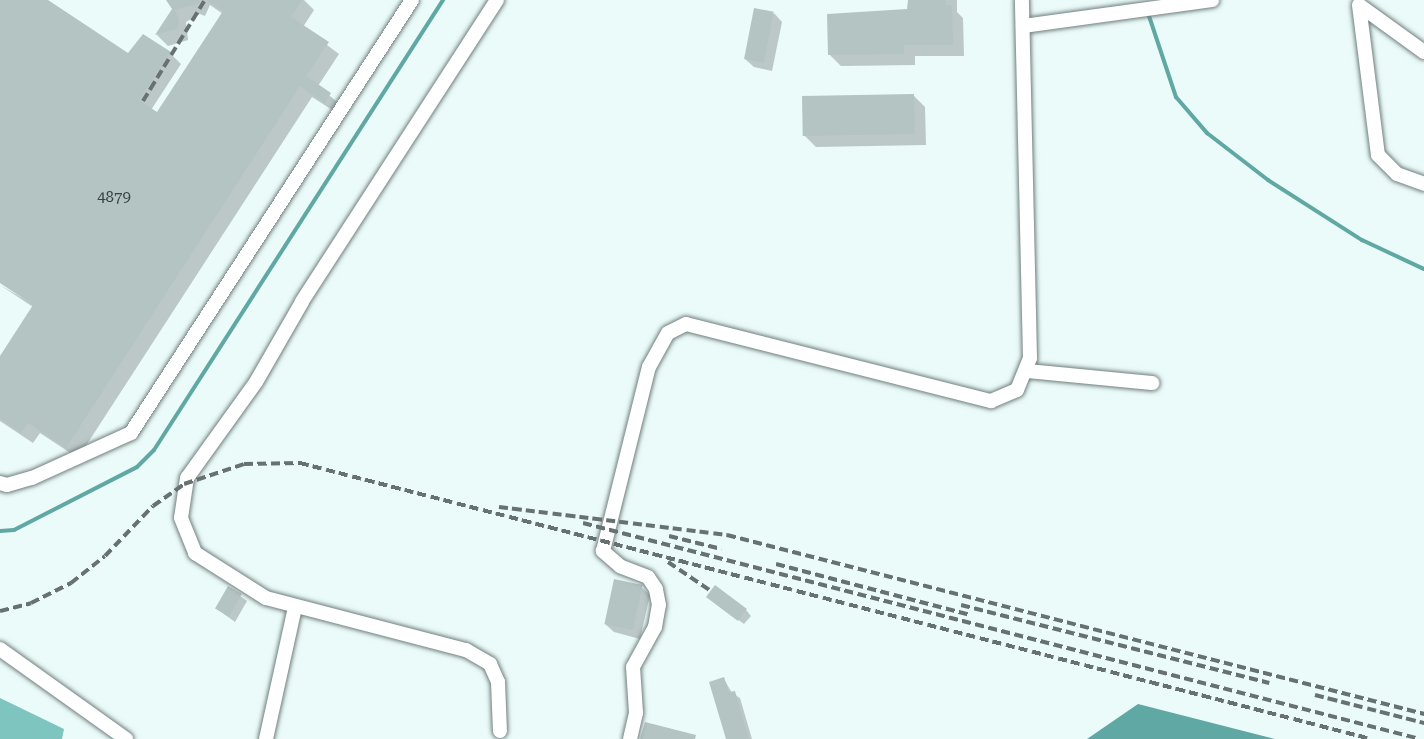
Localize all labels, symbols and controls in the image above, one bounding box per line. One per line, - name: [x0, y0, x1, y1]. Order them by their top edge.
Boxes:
- house number: 4879: [97, 189, 131, 207]

